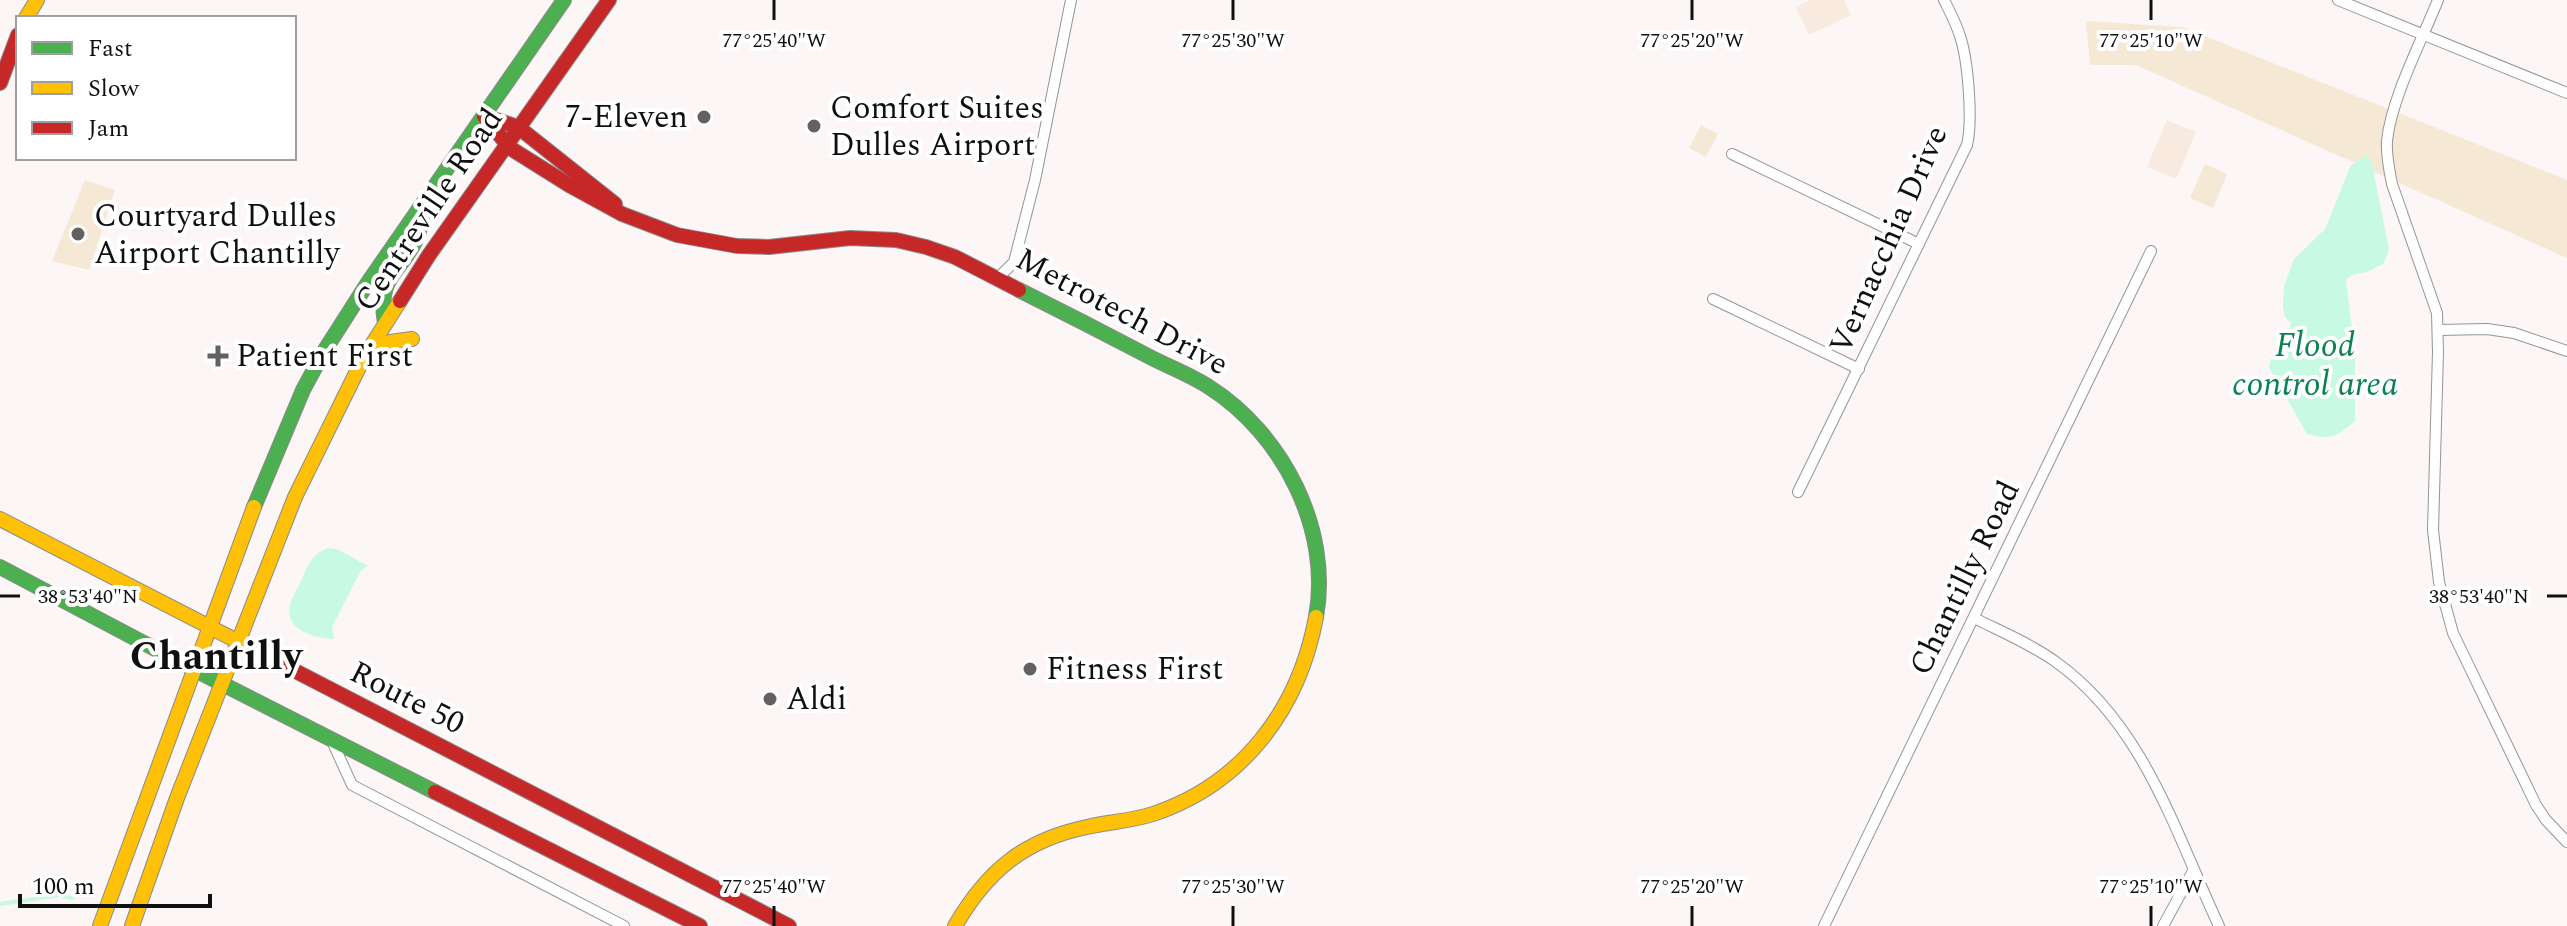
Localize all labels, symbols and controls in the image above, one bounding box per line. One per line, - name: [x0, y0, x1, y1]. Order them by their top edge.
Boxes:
- legend: [16, 16, 296, 160]
- text: 77°25'40"W: [722, 26, 826, 56]
- text: 77°25'30"W: [1181, 26, 1285, 56]
- text: 77°25'20"W: [1640, 26, 1744, 56]
- text: 77°25'10"W: [2099, 26, 2203, 56]
- text: Fast: [88, 31, 133, 67]
- text: Slow: [88, 71, 140, 107]
- place label: Comfort Suites Dulles Airport: [830, 84, 1044, 170]
- place label: 7-Eleven: [565, 93, 688, 142]
- street label: Centreville Road: [342, 98, 516, 322]
- marker: 7-Eleven: [695, 108, 713, 126]
- text: Jam: [88, 111, 129, 147]
- marker: Comfort Suites Dulles Airport: [805, 117, 823, 135]
- street label: Vernacchia Drive: [1817, 118, 1961, 362]
- place label: Courtyard Dulles Airport Chantilly: [94, 192, 341, 278]
- marker: Courtyard Dulles Airport Chantilly: [69, 225, 87, 243]
- street label: Metrotech Drive: [1007, 235, 1237, 389]
- water label: Flood control area: [2232, 320, 2398, 411]
- place label: Patient First: [236, 332, 413, 381]
- marker: Patient First: [207, 345, 229, 367]
- street label: Chantilly Road: [1897, 472, 2033, 684]
- text: 38°53'40"N: [38, 582, 138, 612]
- text: 38°53'40"N: [2429, 582, 2529, 612]
- district label: Chantilly: [130, 627, 304, 688]
- place label: Fitness First: [1046, 645, 1223, 694]
- street label: Route 50: [341, 648, 473, 748]
- marker: Fitness First: [1021, 660, 1039, 678]
- place label: Aldi: [786, 675, 847, 724]
- marker: Aldi: [761, 690, 779, 708]
- scale bar: [20, 858, 210, 908]
- text: 100 m: [32, 869, 95, 905]
- text: 77°25'40"W: [722, 872, 826, 902]
- text: 77°25'30"W: [1181, 872, 1285, 902]
- text: 77°25'20"W: [1640, 872, 1744, 902]
- text: 77°25'10"W: [2099, 872, 2203, 902]

